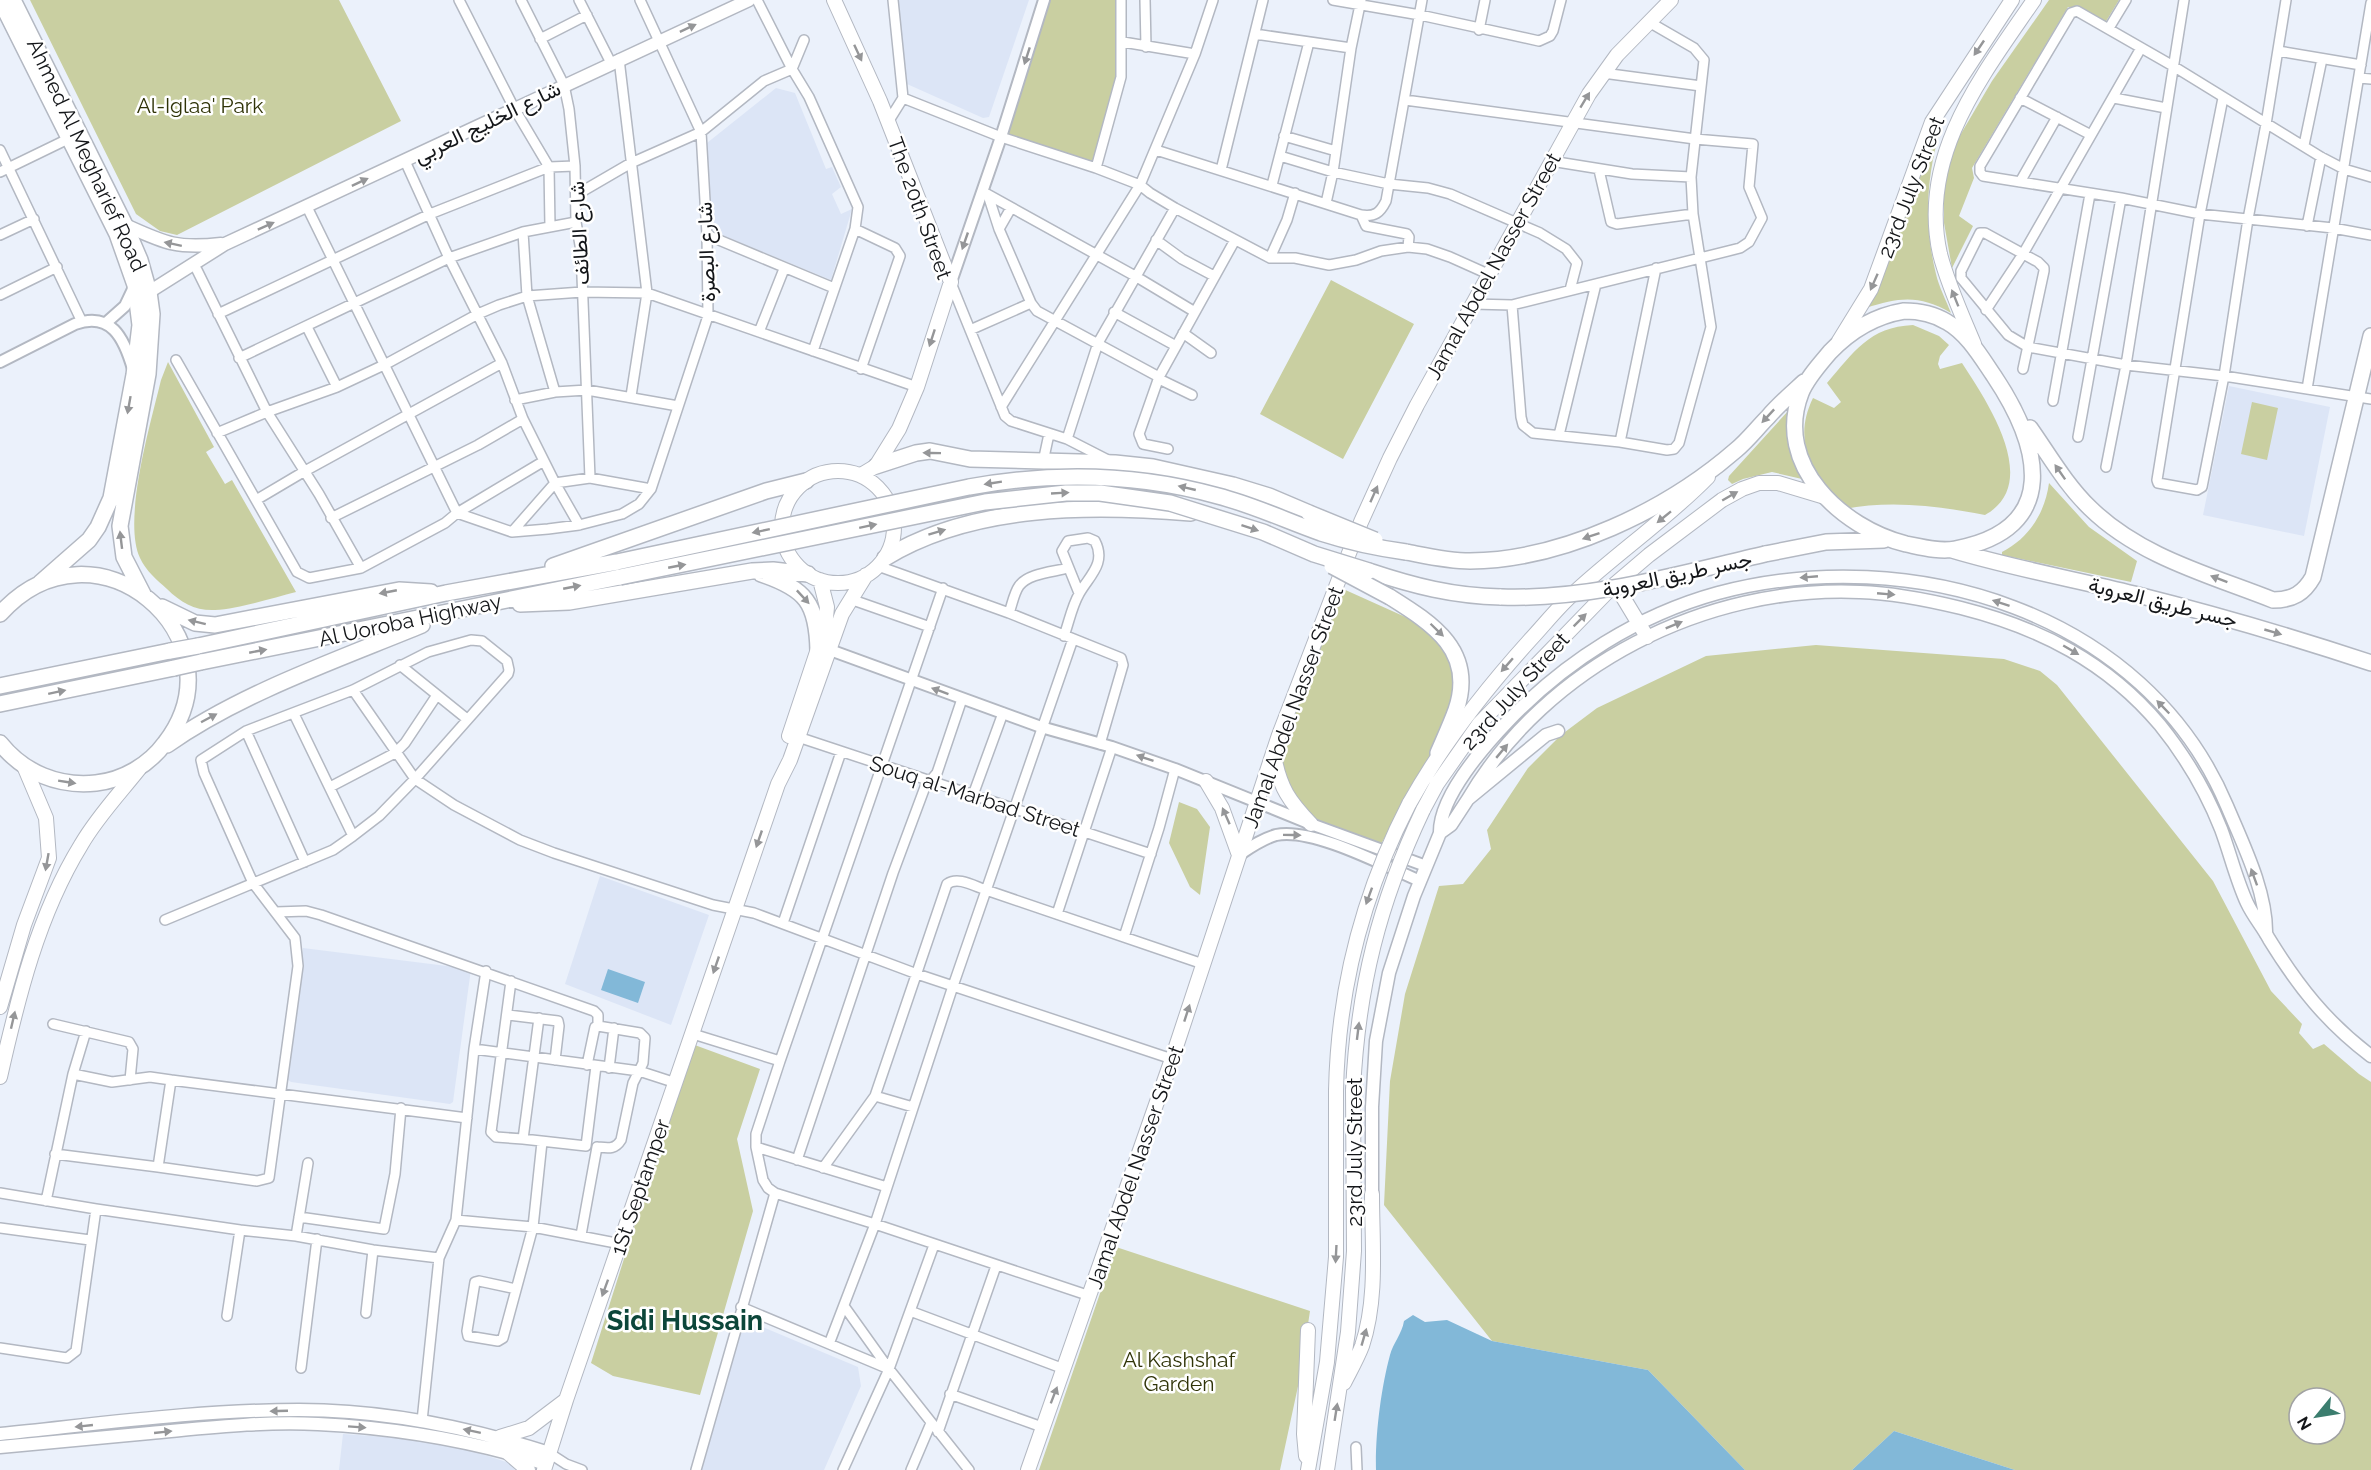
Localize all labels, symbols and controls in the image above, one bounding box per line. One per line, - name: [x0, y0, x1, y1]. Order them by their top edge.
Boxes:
- one-way arrow: [680, 23, 697, 32]
- street label: Ahmed Al Megharief Road: [22, 35, 152, 275]
- one-way arrow: [1973, 40, 1985, 56]
- one-way arrow: [854, 45, 863, 62]
- one-way arrow: [1021, 47, 1031, 65]
- street label: شارع الخليج العربي: [409, 76, 567, 173]
- one-way arrow: [1580, 92, 1591, 108]
- park label: Al-Iglaa' Park: [137, 93, 263, 118]
- street label: 23rd July Street: [1873, 113, 1949, 261]
- street label: The 20th Street: [883, 134, 957, 282]
- street label: Jamal Abdel Nasser Street: [1420, 148, 1566, 384]
- one-way arrow: [352, 178, 369, 187]
- street label: شارع الطائف: [564, 180, 596, 286]
- street label: شارع البصرة: [692, 201, 722, 302]
- one-way arrow: [257, 220, 275, 230]
- one-way arrow: [960, 232, 969, 250]
- one-way arrow: [163, 239, 182, 248]
- one-way arrow: [1869, 273, 1878, 291]
- one-way arrow: [1950, 288, 1960, 306]
- one-way arrow: [927, 329, 937, 347]
- one-way arrow: [124, 395, 133, 414]
- one-way arrow: [1762, 409, 1776, 423]
- one-way arrow: [922, 448, 941, 457]
- one-way arrow: [2055, 465, 2067, 480]
- one-way arrow: [983, 479, 1002, 488]
- one-way arrow: [1177, 483, 1196, 493]
- one-way arrow: [1369, 484, 1379, 502]
- one-way arrow: [1051, 489, 1070, 498]
- one-way arrow: [1722, 491, 1739, 501]
- one-way arrow: [1656, 510, 1672, 523]
- one-way arrow: [859, 521, 878, 530]
- one-way arrow: [1241, 523, 1259, 533]
- one-way arrow: [751, 527, 770, 536]
- one-way arrow: [928, 527, 946, 536]
- one-way arrow: [116, 530, 126, 549]
- one-way arrow: [1582, 531, 1600, 541]
- street label: جسر طريق العروبة: [1600, 546, 1754, 603]
- one-way arrow: [668, 561, 687, 570]
- street label: جسر طريق العروبة: [2086, 571, 2240, 634]
- one-way arrow: [1799, 573, 1818, 582]
- one-way arrow: [2210, 574, 2228, 583]
- one-way arrow: [563, 582, 582, 591]
- street label: Jamal Abdel Nasser Street: [1238, 583, 1348, 831]
- street label: Al Uoroba Highway: [316, 588, 504, 652]
- one-way arrow: [378, 588, 397, 597]
- one-way arrow: [1876, 589, 1895, 599]
- one-way arrow: [796, 590, 810, 605]
- one-way arrow: [1992, 598, 2010, 607]
- one-way arrow: [1573, 612, 1587, 627]
- one-way arrow: [187, 617, 206, 627]
- one-way arrow: [1665, 620, 1683, 629]
- one-way arrow: [1429, 623, 1443, 637]
- street label: 23rd July Street: [1456, 627, 1574, 755]
- one-way arrow: [2264, 628, 2282, 637]
- one-way arrow: [2063, 645, 2079, 656]
- one-way arrow: [249, 646, 268, 655]
- one-way arrow: [1501, 657, 1514, 673]
- one-way arrow: [931, 686, 949, 696]
- one-way arrow: [48, 687, 67, 696]
- one-way arrow: [2157, 700, 2170, 715]
- one-way arrow: [200, 713, 217, 723]
- one-way arrow: [1495, 743, 1508, 759]
- street label: Souq al-Marbad Street: [867, 750, 1083, 842]
- one-way arrow: [1136, 753, 1154, 763]
- one-way arrow: [57, 778, 76, 787]
- one-way arrow: [1221, 807, 1231, 825]
- one-way arrow: [754, 830, 764, 848]
- one-way arrow: [1283, 830, 1302, 839]
- one-way arrow: [42, 853, 51, 872]
- one-way arrow: [2249, 868, 2259, 886]
- one-way arrow: [1364, 887, 1374, 905]
- one-way arrow: [711, 956, 721, 974]
- one-way arrow: [1183, 1004, 1192, 1022]
- one-way arrow: [9, 1010, 19, 1029]
- one-way arrow: [1353, 1022, 1362, 1041]
- street label: Jamal Abdel Nasser Street: [1082, 1042, 1188, 1292]
- street label: 23rd July Street: [1342, 1077, 1367, 1227]
- street label: 1St Septamper: [605, 1115, 675, 1258]
- one-way arrow: [1332, 1244, 1341, 1263]
- one-way arrow: [599, 1279, 609, 1297]
- district label: Sidi Hussain: [607, 1305, 763, 1336]
- one-way arrow: [1360, 1328, 1369, 1346]
- park label: Al Kashshaf Garden: [1123, 1347, 1236, 1396]
- one-way arrow: [1050, 1386, 1059, 1404]
- north arrow: [2287, 1386, 2347, 1446]
- one-way arrow: [1332, 1403, 1341, 1422]
- one-way arrow: [269, 1406, 288, 1415]
- text: N: [2293, 1413, 2316, 1433]
- one-way arrow: [75, 1421, 94, 1430]
- one-way arrow: [348, 1422, 367, 1431]
- one-way arrow: [463, 1426, 481, 1436]
- one-way arrow: [153, 1427, 172, 1437]

